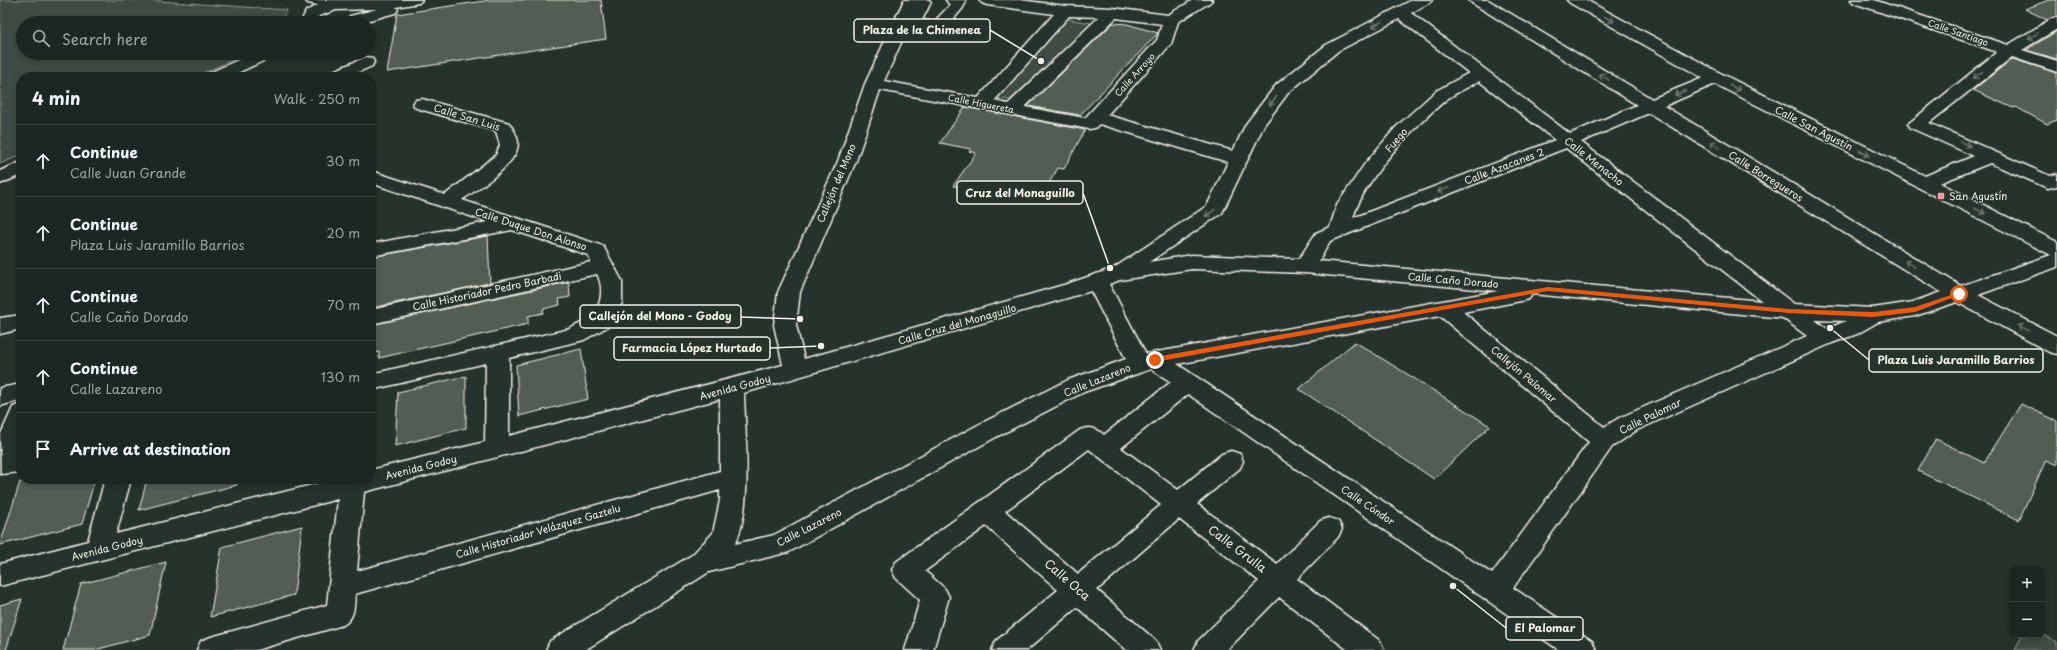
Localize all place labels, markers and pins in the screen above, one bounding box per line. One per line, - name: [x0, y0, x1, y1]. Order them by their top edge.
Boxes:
- callout: Plaza de la Chimenea: [854, 19, 990, 42]
- callout: Cruz del Monaguillo: [957, 181, 1083, 204]
- place label: San Agustín: [1949, 188, 2007, 203]
- marker: San Agustín: [1936, 191, 1946, 201]
- callout: Callejón del Mono - Godoy: [580, 305, 741, 328]
- callout: Farmacia López Hurtado: [614, 337, 770, 360]
- callout: Plaza Luis Jaramillo Barrios: [1869, 349, 2043, 372]
- callout: El Palomar: [1506, 617, 1583, 640]

